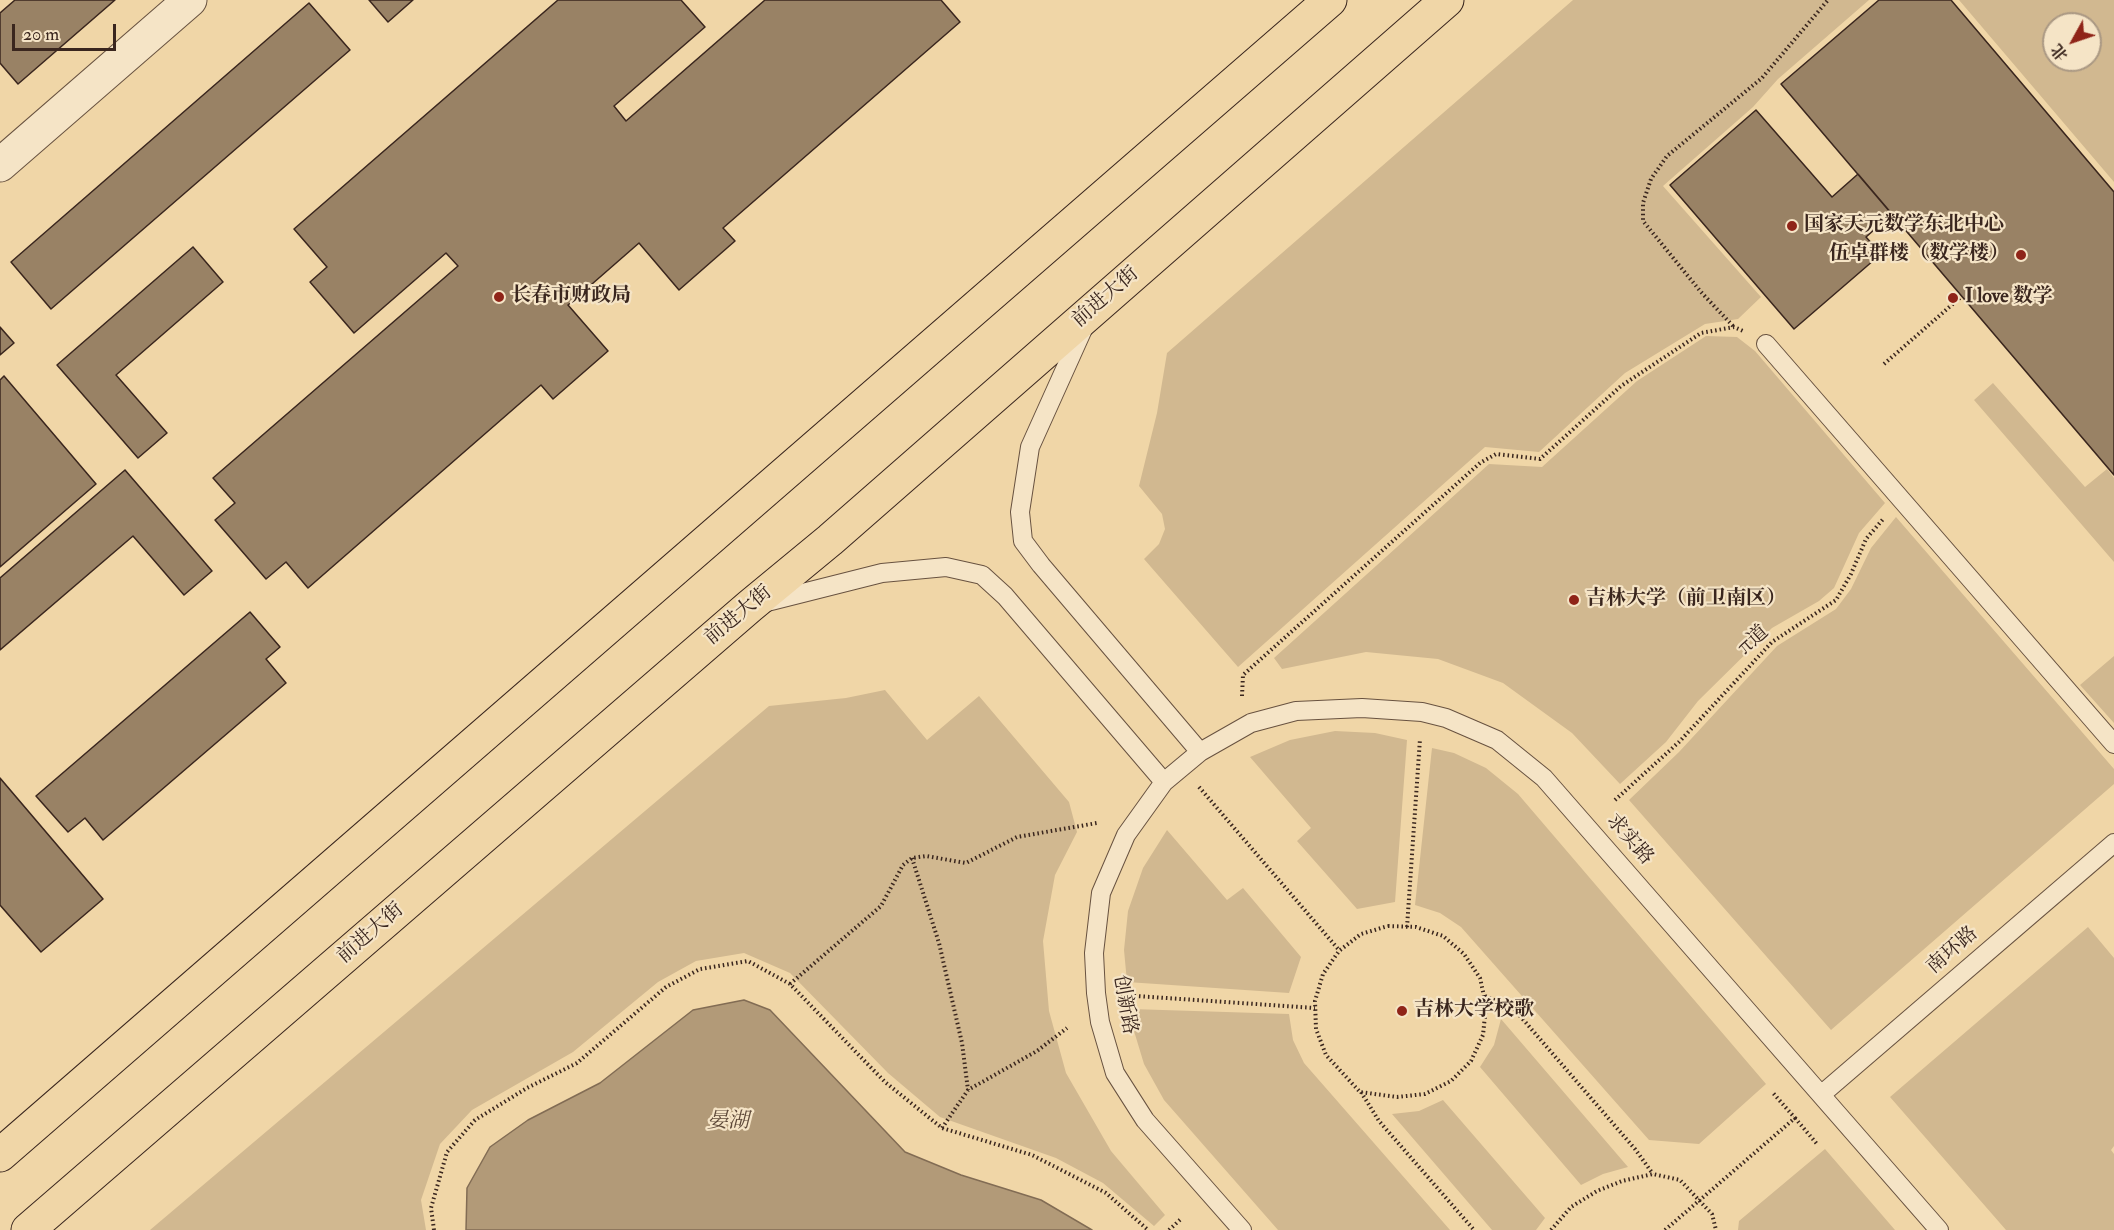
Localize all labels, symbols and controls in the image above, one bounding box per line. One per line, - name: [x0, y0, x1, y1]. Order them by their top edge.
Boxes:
- scale bar: [15, 12, 118, 50]
- north arrow: [2042, 12, 2102, 72]
- text: 20 m: [23, 23, 59, 46]
- text: 北: [2047, 40, 2073, 65]
- place label: 国家天元数学东北中心: [1804, 214, 2004, 238]
- marker: 国家天元数学东北中心: [1785, 219, 1799, 233]
- place label: 伍卓群楼（数学楼）: [1829, 243, 2009, 267]
- marker: 伍卓群楼（数学楼）: [2014, 248, 2028, 262]
- street label: 前进大街: [1068, 263, 1144, 333]
- place label: 长春市财政局: [511, 285, 631, 309]
- place label: I love 数学: [1965, 286, 2053, 310]
- marker: 长春市财政局: [492, 290, 506, 304]
- marker: I love 数学: [1946, 291, 1960, 305]
- street label: 前进大街: [701, 581, 777, 651]
- place label: 吉林大学（前卫南区）: [1586, 588, 1786, 612]
- marker: 吉林大学（前卫南区）: [1567, 593, 1581, 607]
- street label: π道: [1734, 621, 1774, 661]
- street label: 求实路: [1600, 809, 1658, 871]
- street label: 前进大街: [333, 899, 409, 969]
- street label: 南环路: [1922, 922, 1984, 980]
- street label: 创新路: [1107, 973, 1141, 1037]
- place label: 吉林大学校歌: [1414, 999, 1534, 1023]
- marker: 吉林大学校歌: [1395, 1004, 1409, 1018]
- water label: 晏湖: [707, 1109, 749, 1135]

